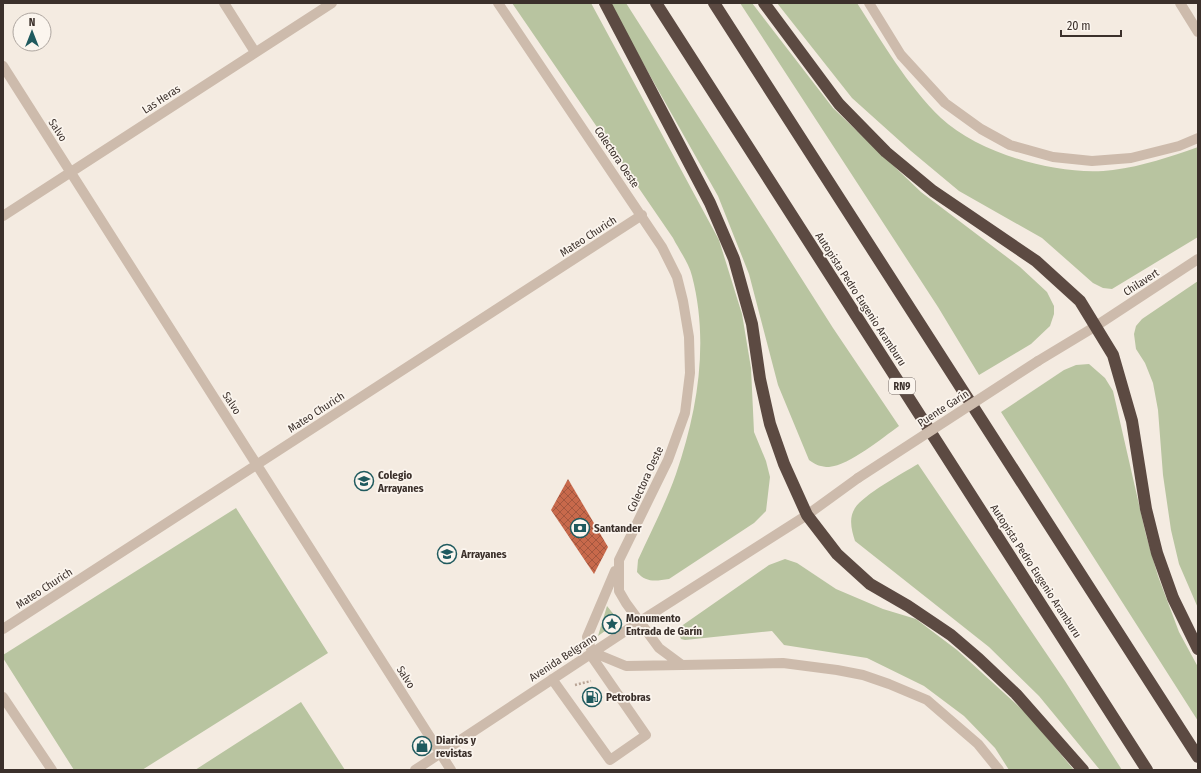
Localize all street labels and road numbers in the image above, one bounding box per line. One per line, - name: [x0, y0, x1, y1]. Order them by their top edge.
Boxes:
- street label: Las Heras: [140, 82, 183, 117]
- street label: Salvo: [46, 117, 70, 144]
- street label: Colectora Oeste: [591, 124, 642, 190]
- street label: Mateo Churich: [558, 213, 619, 259]
- street label: Autopista Pedro Eugenio Aramburu: [812, 230, 909, 369]
- street label: Chilavert: [1121, 266, 1162, 299]
- road number: RN9: [889, 378, 915, 394]
- street label: Puente Garín: [915, 387, 971, 430]
- street label: Mateo Churich: [286, 389, 347, 435]
- street label: Salvo: [220, 390, 244, 417]
- street label: Colectora Oeste: [625, 444, 666, 514]
- street label: Autopista Pedro Eugenio Aramburu: [987, 502, 1084, 641]
- street label: Mateo Churich: [14, 565, 75, 611]
- street label: Avenida Belgrano: [527, 630, 600, 684]
- street label: Salvo: [394, 664, 418, 691]

